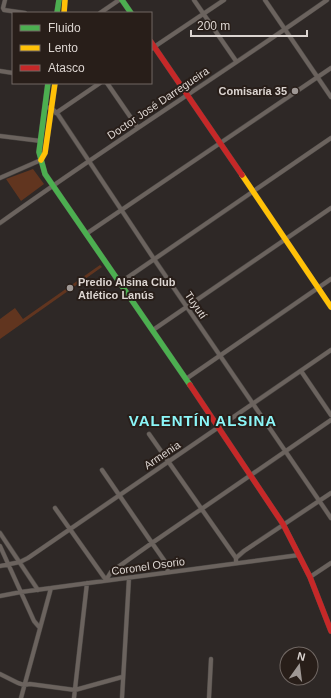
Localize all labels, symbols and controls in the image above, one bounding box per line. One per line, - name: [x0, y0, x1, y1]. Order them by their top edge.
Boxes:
- legend: [12, 12, 152, 84]
- scale bar: [191, 12, 307, 38]
- text: 200 m: [197, 19, 230, 33]
- text: Fluido: [48, 21, 81, 35]
- text: Lento: [48, 41, 78, 55]
- text: Atasco: [48, 61, 85, 75]
- street label: Doctor José Darregueira: [105, 64, 212, 141]
- place label: Comisaría 35: [219, 85, 287, 97]
- marker: Comisaría 35: [290, 86, 300, 96]
- place label: Predio Alsina Club Atlético Lanús: [78, 276, 176, 301]
- marker: Predio Alsina Club Atlético Lanús: [65, 283, 75, 293]
- street label: Tuyutí: [183, 289, 209, 321]
- district label: VALENTÍN ALSINA: [129, 412, 277, 429]
- street label: Armenia: [142, 438, 183, 471]
- street label: Coronel Osorio: [111, 555, 185, 577]
- north arrow: [279, 646, 319, 686]
- text: N: [296, 650, 307, 663]

